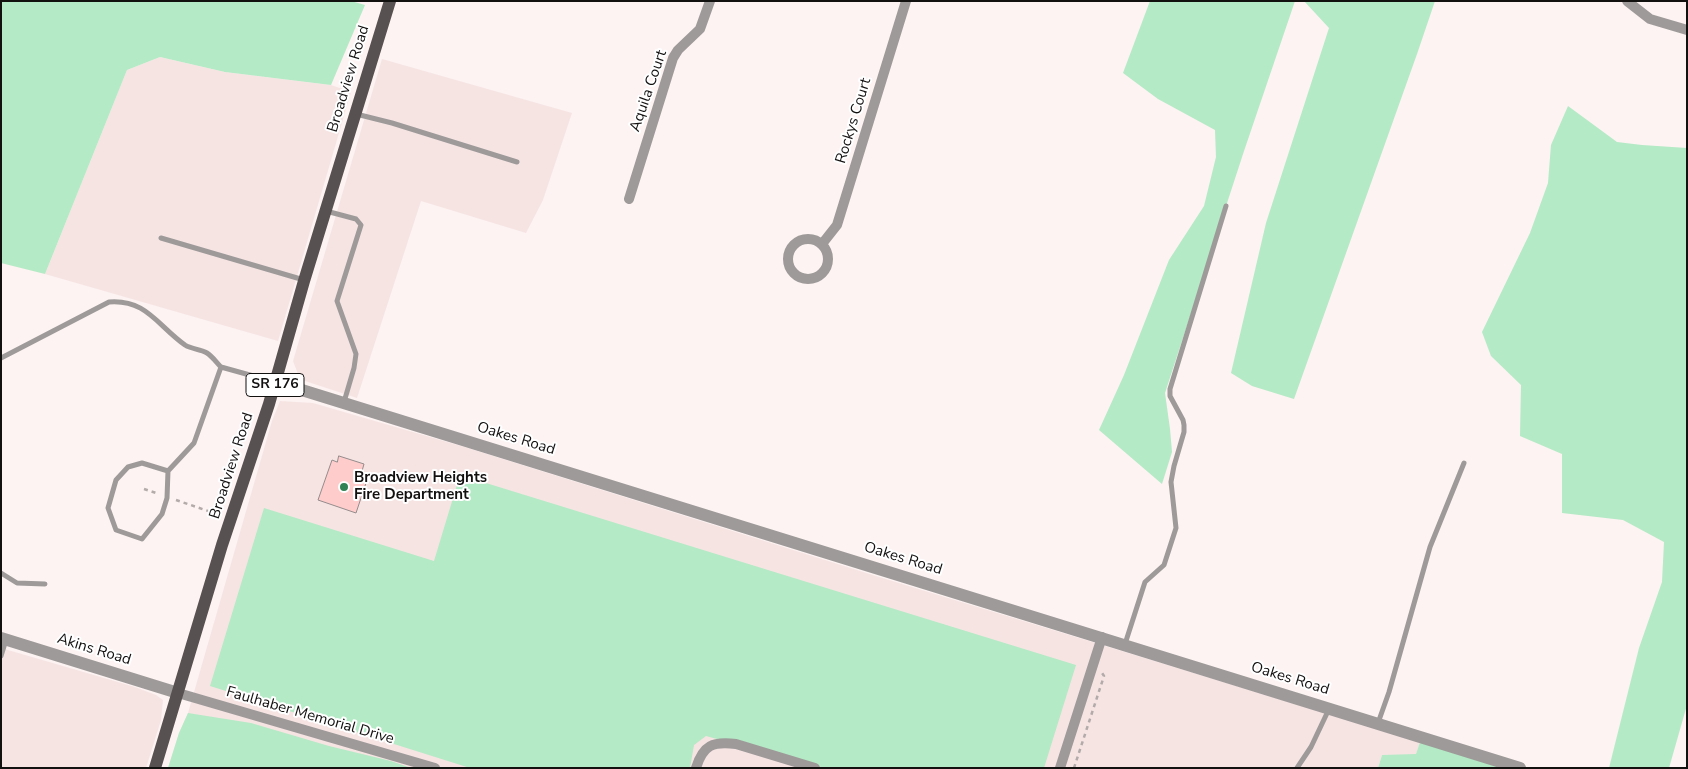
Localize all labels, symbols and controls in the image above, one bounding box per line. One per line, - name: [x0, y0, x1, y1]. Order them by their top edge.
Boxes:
- street label: Broadview Road: [324, 23, 374, 135]
- street label: Aquila Court: [627, 48, 671, 134]
- street label: Rockys Court: [832, 76, 876, 166]
- road number: SR 176: [246, 374, 304, 396]
- street label: Broadview Road: [206, 410, 258, 522]
- street label: Oakes Road: [475, 419, 557, 459]
- place label: Broadview Heights Fire Department: [354, 469, 487, 504]
- marker: Broadview Heights Fire Department: [338, 481, 350, 493]
- street label: Oakes Road: [862, 539, 944, 579]
- street label: Akins Road: [55, 630, 133, 670]
- street label: Oakes Road: [1249, 659, 1331, 699]
- street label: Faulhaber Memorial Drive: [224, 683, 396, 749]

